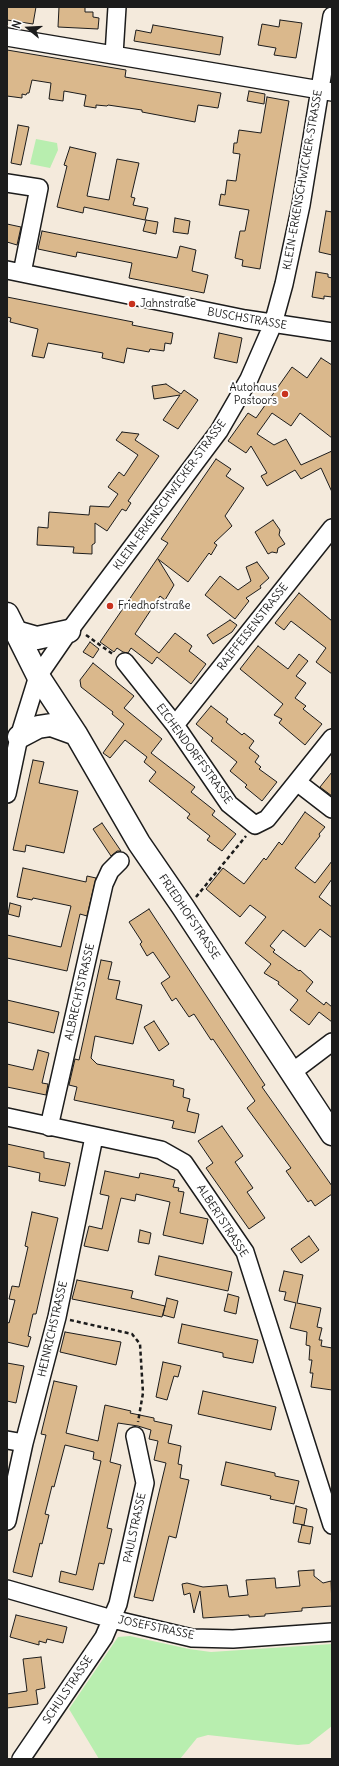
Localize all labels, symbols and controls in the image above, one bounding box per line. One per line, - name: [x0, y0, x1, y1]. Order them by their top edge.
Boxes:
- north arrow: [8, 8, 48, 48]
- text: N: [9, 19, 24, 30]
- street label: KLEIN-ERKENSCHWICKER-STRASSE: [281, 89, 325, 271]
- place label: Jahnstraße: [140, 297, 196, 311]
- marker: Jahnstraße: [127, 299, 137, 309]
- street label: BUSCHSTRASSE: [206, 306, 288, 332]
- place label: Autohaus Pastoors: [230, 381, 277, 407]
- marker: Autohaus Pastoors: [280, 389, 290, 399]
- street label: KLEIN-ERKENSCHWICKER-STRASSE: [111, 417, 229, 573]
- street label: RAIFFEISENSTRASSE: [215, 581, 291, 673]
- place label: Friedhofstraße: [118, 599, 190, 613]
- marker: Friedhofstraße: [105, 601, 115, 611]
- street label: EICHENDORFFSTRASSE: [153, 701, 235, 807]
- street label: FRIEDHOFSTRASSE: [156, 872, 222, 962]
- street label: ALBRECHTSTRASSE: [62, 942, 98, 1042]
- street label: ALBERTSTRASSE: [194, 1182, 250, 1260]
- street label: HEINRICHSTRASSE: [36, 1280, 70, 1378]
- street label: PAULSTRASSE: [121, 1492, 149, 1564]
- street label: JOSEFSTRASSE: [117, 1613, 195, 1643]
- street label: SCHULSTRASSE: [40, 1653, 96, 1727]

